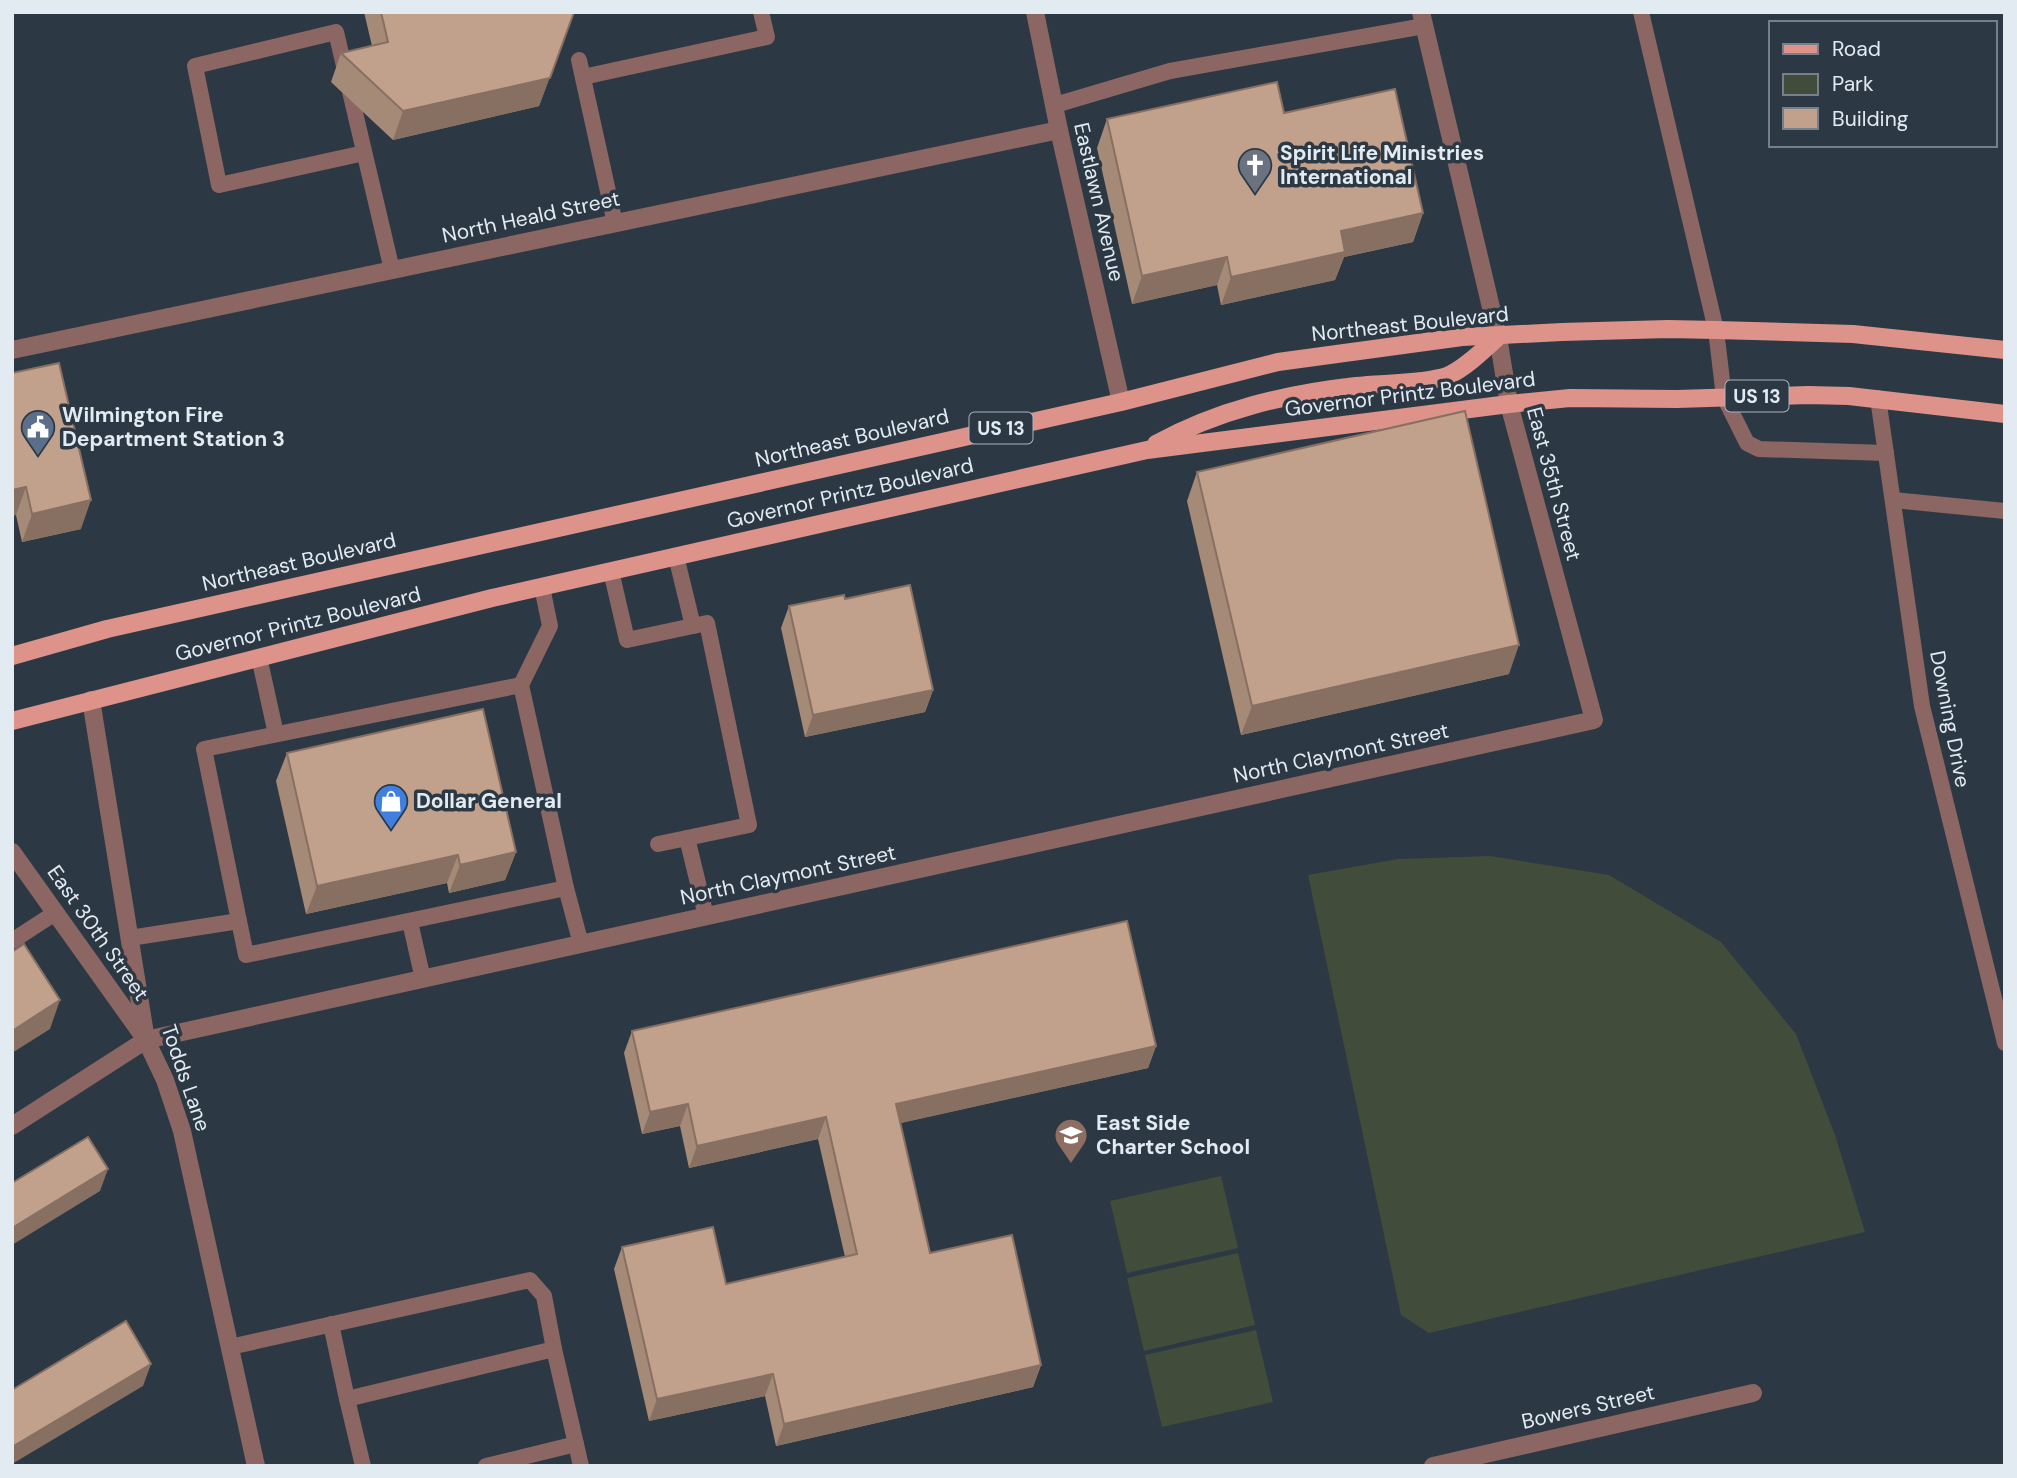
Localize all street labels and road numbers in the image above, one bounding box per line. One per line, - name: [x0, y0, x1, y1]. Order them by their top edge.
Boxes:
- street label: Eastlawn Avenue: [1067, 120, 1131, 284]
- street label: North Heald Street: [439, 184, 623, 250]
- street label: Northeast Boulevard: [1310, 300, 1510, 348]
- street label: Governor Printz Boulevard: [1283, 365, 1537, 423]
- road number: US 13: [1726, 380, 1788, 412]
- street label: Northeast Boulevard: [752, 402, 952, 474]
- street label: East 35th Street: [1520, 404, 1588, 564]
- road number: US 13: [970, 412, 1032, 444]
- street label: Governor Printz Boulevard: [724, 451, 976, 535]
- street label: Northeast Boulevard: [199, 526, 399, 598]
- street label: Governor Printz Boulevard: [172, 580, 424, 668]
- street label: Downing Drive: [1923, 648, 1977, 790]
- street label: North Claymont Street: [1231, 716, 1451, 790]
- street label: North Claymont Street: [678, 838, 898, 912]
- street label: East 30th Street: [41, 860, 155, 1006]
- street label: Todds Lane: [155, 1021, 217, 1135]
- street label: Bowers Street: [1519, 1378, 1657, 1436]

